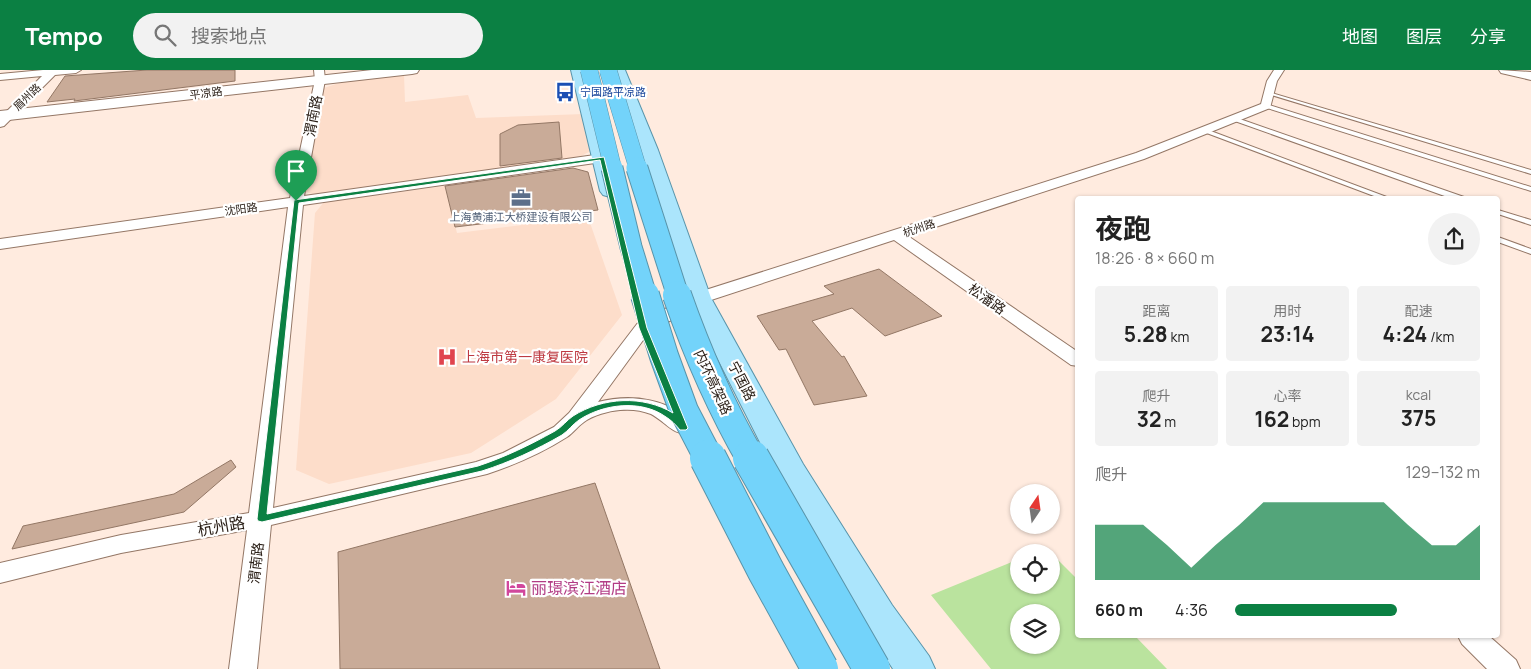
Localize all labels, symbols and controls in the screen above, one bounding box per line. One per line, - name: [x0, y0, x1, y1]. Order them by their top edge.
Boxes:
- search box: [133, 13, 483, 58]
- text: Tempo: [25, 19, 103, 52]
- icon: search: [151, 21, 179, 49]
- text: 搜索地点: [191, 23, 267, 49]
- text: 地图: [1342, 24, 1378, 48]
- text: 图层: [1406, 24, 1442, 48]
- text: 分享: [1470, 24, 1506, 48]
- street label: 眉州路: [10, 80, 44, 113]
- bus stop icon: 宁国路平凉路: [554, 81, 576, 103]
- street label: 平凉路: [189, 83, 223, 102]
- place label: 宁国路平凉路: [580, 84, 646, 99]
- street label: 渭南路: [299, 93, 326, 138]
- pin: [275, 150, 317, 201]
- icon: arrive: [282, 157, 310, 185]
- office icon: 上海黄浦江大桥建设有限公司: [510, 187, 532, 209]
- street label: 沈阳路: [224, 199, 258, 218]
- place label: 上海黄浦江大桥建设有限公司: [450, 209, 593, 224]
- text: 夜跑: [1095, 209, 1151, 247]
- button: share: [1428, 213, 1480, 265]
- street label: 杭州路: [901, 215, 937, 240]
- text: 18:26 · 8 × 660 m: [1095, 247, 1214, 269]
- street label: 松潘路: [965, 279, 1010, 318]
- text: 距离: [1143, 301, 1171, 320]
- text: 用时: [1274, 301, 1302, 320]
- text: 配速: [1405, 301, 1433, 320]
- text: 5.28: [1124, 320, 1168, 348]
- text: 23:14: [1261, 320, 1314, 348]
- text: 4:24: [1383, 320, 1427, 348]
- text: km: [1168, 327, 1189, 346]
- text: /km: [1427, 327, 1454, 346]
- hospital icon: 上海市第一康复医院: [436, 346, 458, 368]
- street label: 内环高架路: [690, 346, 737, 418]
- place label: 上海市第一康复医院: [462, 347, 588, 366]
- street label: 宁国路: [724, 358, 760, 404]
- text: kcal: [1406, 385, 1431, 404]
- text: 爬升: [1143, 386, 1171, 405]
- text: 心率: [1274, 386, 1302, 405]
- text: 375: [1401, 404, 1436, 432]
- text: 32: [1137, 405, 1162, 433]
- text: 162: [1254, 405, 1289, 433]
- text: m: [1162, 412, 1176, 431]
- text: bpm: [1289, 412, 1321, 431]
- text: 129–132 m: [1405, 461, 1480, 483]
- text: 爬升: [1095, 463, 1127, 485]
- north arrow: [1010, 484, 1060, 534]
- map controls: [1010, 484, 1060, 654]
- street label: 杭州路: [195, 511, 247, 541]
- street label: 渭南路: [244, 541, 267, 585]
- button: locate: [1010, 544, 1060, 594]
- hotel icon: 丽璟滨江酒店: [505, 577, 527, 599]
- place label: 丽璟滨江酒店: [531, 577, 627, 599]
- text: 660 m: [1095, 599, 1143, 621]
- text: 4:36: [1175, 599, 1208, 621]
- button: layers: [1010, 604, 1060, 654]

